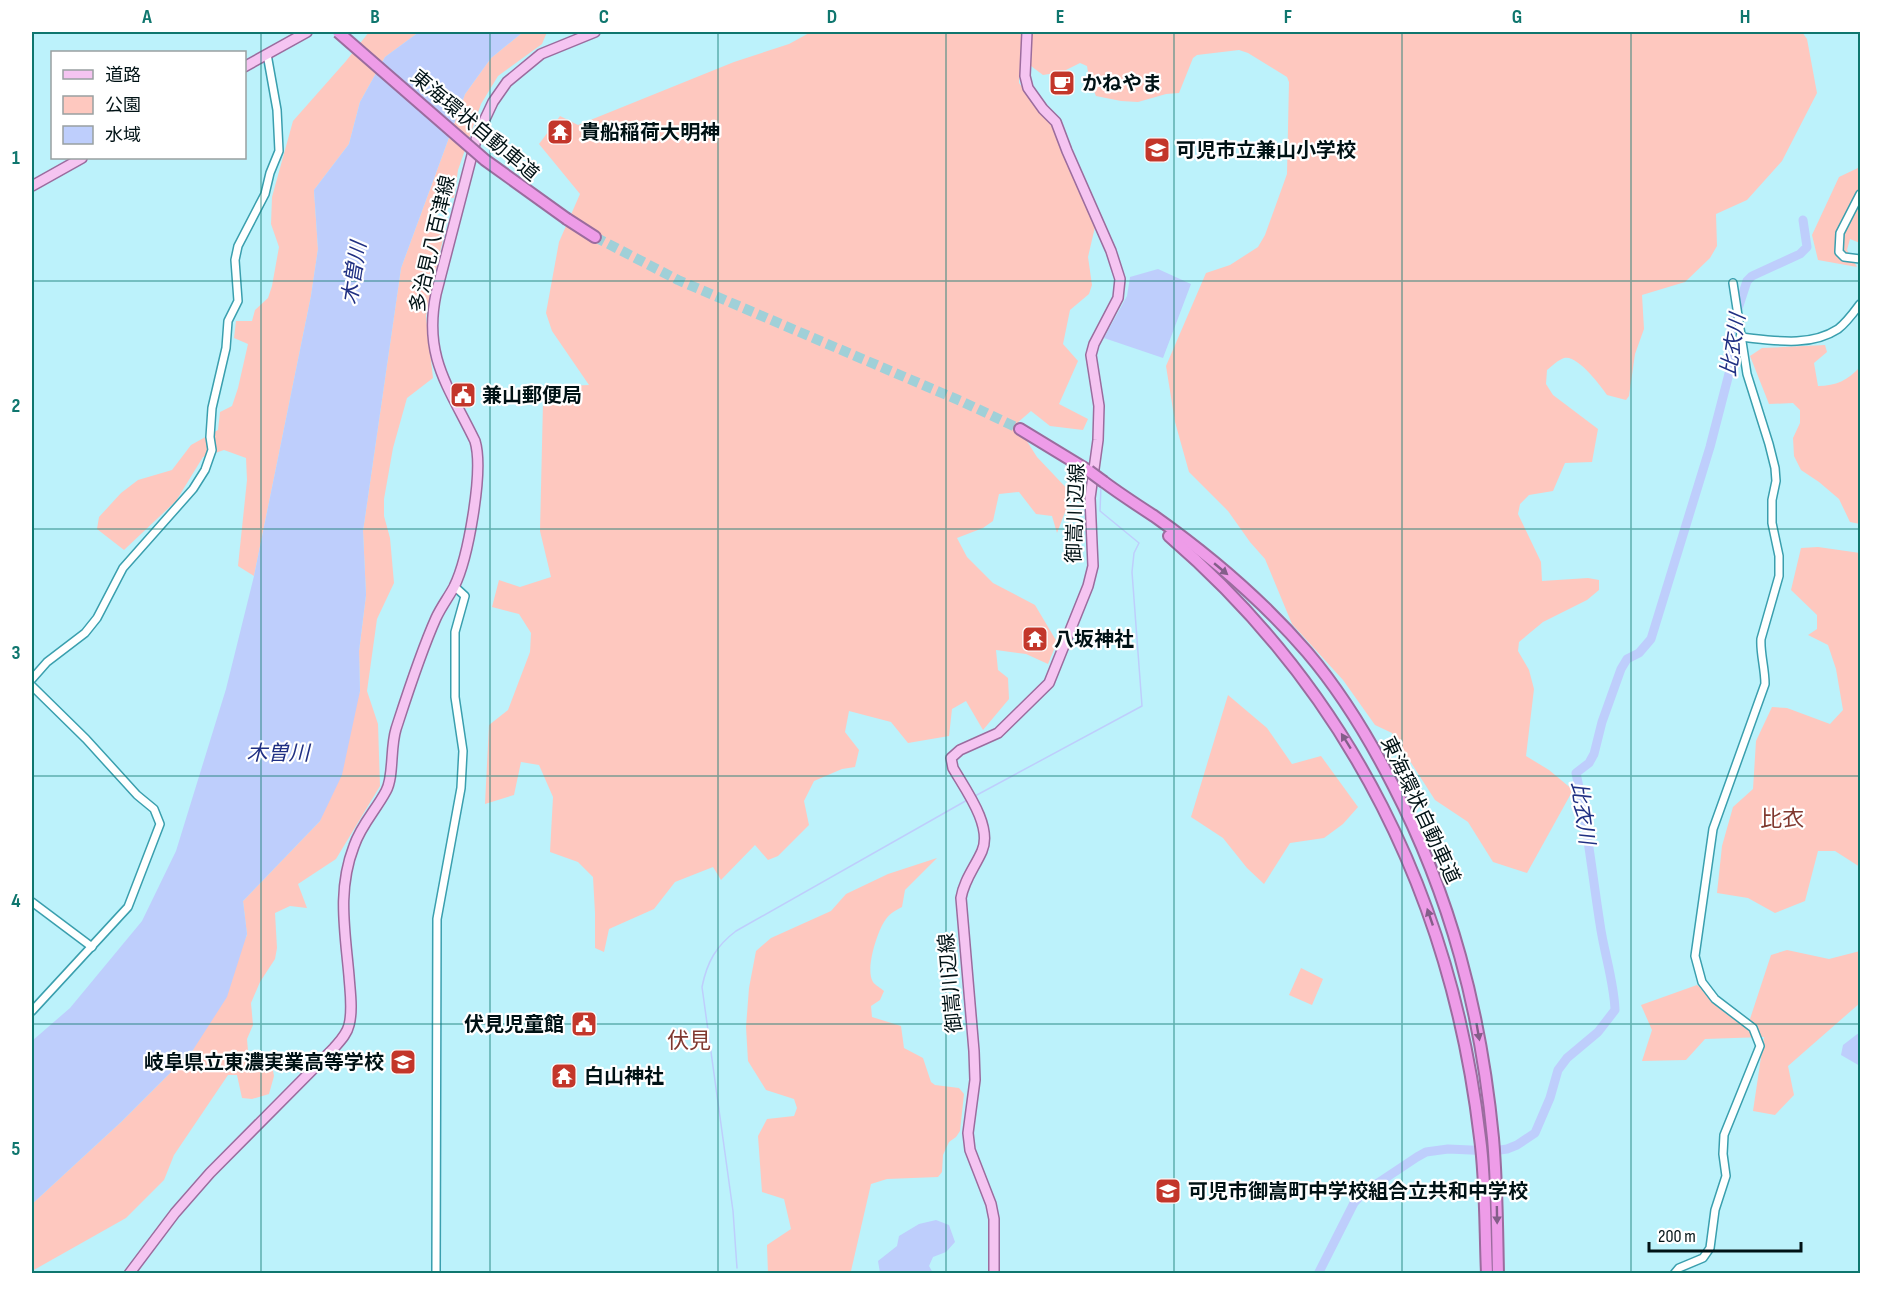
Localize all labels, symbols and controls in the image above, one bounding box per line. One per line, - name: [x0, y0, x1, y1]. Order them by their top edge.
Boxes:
- text: A: [141, 5, 152, 29]
- text: B: [370, 5, 380, 29]
- text: C: [599, 5, 609, 29]
- text: D: [827, 5, 837, 29]
- text: E: [1056, 5, 1064, 29]
- text: F: [1284, 5, 1292, 29]
- text: G: [1512, 5, 1522, 29]
- text: H: [1740, 5, 1750, 29]
- legend: [51, 51, 246, 159]
- text: 道路: [105, 65, 141, 86]
- street label: 東海環状自動車道: [405, 65, 543, 186]
- cafe icon: かねやま: [1047, 68, 1077, 98]
- place label: かねやま: [1082, 72, 1162, 96]
- text: 公園: [105, 95, 141, 116]
- temple icon: 貴船稲荷大明神: [545, 117, 575, 147]
- place label: 貴船稲荷大明神: [580, 121, 720, 145]
- text: 水域: [105, 125, 141, 146]
- school or university icon: 可児市立兼山小学校: [1142, 135, 1172, 165]
- place label: 可児市立兼山小学校: [1176, 139, 1356, 163]
- text: 1: [12, 146, 20, 170]
- street label: 多治見八百津線: [406, 173, 460, 315]
- water label: 木曽川: [337, 238, 372, 306]
- water label: 比衣川: [1716, 310, 1751, 378]
- public building icon: 兼山郵便局: [448, 380, 478, 410]
- place label: 兼山郵便局: [482, 384, 582, 408]
- text: 2: [12, 394, 20, 418]
- street label: 御嵩川辺線: [1062, 463, 1090, 563]
- one-way arrow: [1213, 562, 1228, 575]
- temple icon: 八坂神社: [1020, 624, 1050, 654]
- place label: 八坂神社: [1054, 628, 1134, 652]
- text: 3: [12, 641, 21, 665]
- one-way arrow: [1340, 733, 1351, 749]
- street label: 東海環状自動車道: [1375, 733, 1465, 888]
- water label: 木曽川: [247, 741, 311, 766]
- water label: 比衣川: [1566, 780, 1600, 848]
- district label: 比衣: [1760, 806, 1804, 833]
- text: 4: [11, 889, 21, 913]
- one-way arrow: [1425, 908, 1435, 926]
- street label: 御嵩川辺線: [935, 932, 967, 1034]
- public building icon: 伏見児童館: [569, 1009, 599, 1039]
- place label: 伏見児童館: [464, 1013, 564, 1037]
- one-way arrow: [1474, 1023, 1483, 1042]
- district label: 伏見: [667, 1028, 711, 1055]
- school or university icon: 岐阜県立東濃実業高等学校: [388, 1047, 418, 1077]
- place label: 岐阜県立東濃実業高等学校: [144, 1051, 384, 1075]
- temple icon: 白山神社: [549, 1061, 579, 1091]
- place label: 白山神社: [584, 1065, 664, 1089]
- text: 5: [12, 1137, 21, 1161]
- school or university icon: 可児市御嵩町中学校組合立共和中学校: [1153, 1176, 1183, 1206]
- place label: 可児市御嵩町中学校組合立共和中学校: [1188, 1180, 1528, 1204]
- one-way arrow: [1492, 1205, 1501, 1224]
- scale bar: [1649, 1215, 1800, 1253]
- text: 200 m: [1658, 1226, 1696, 1247]

